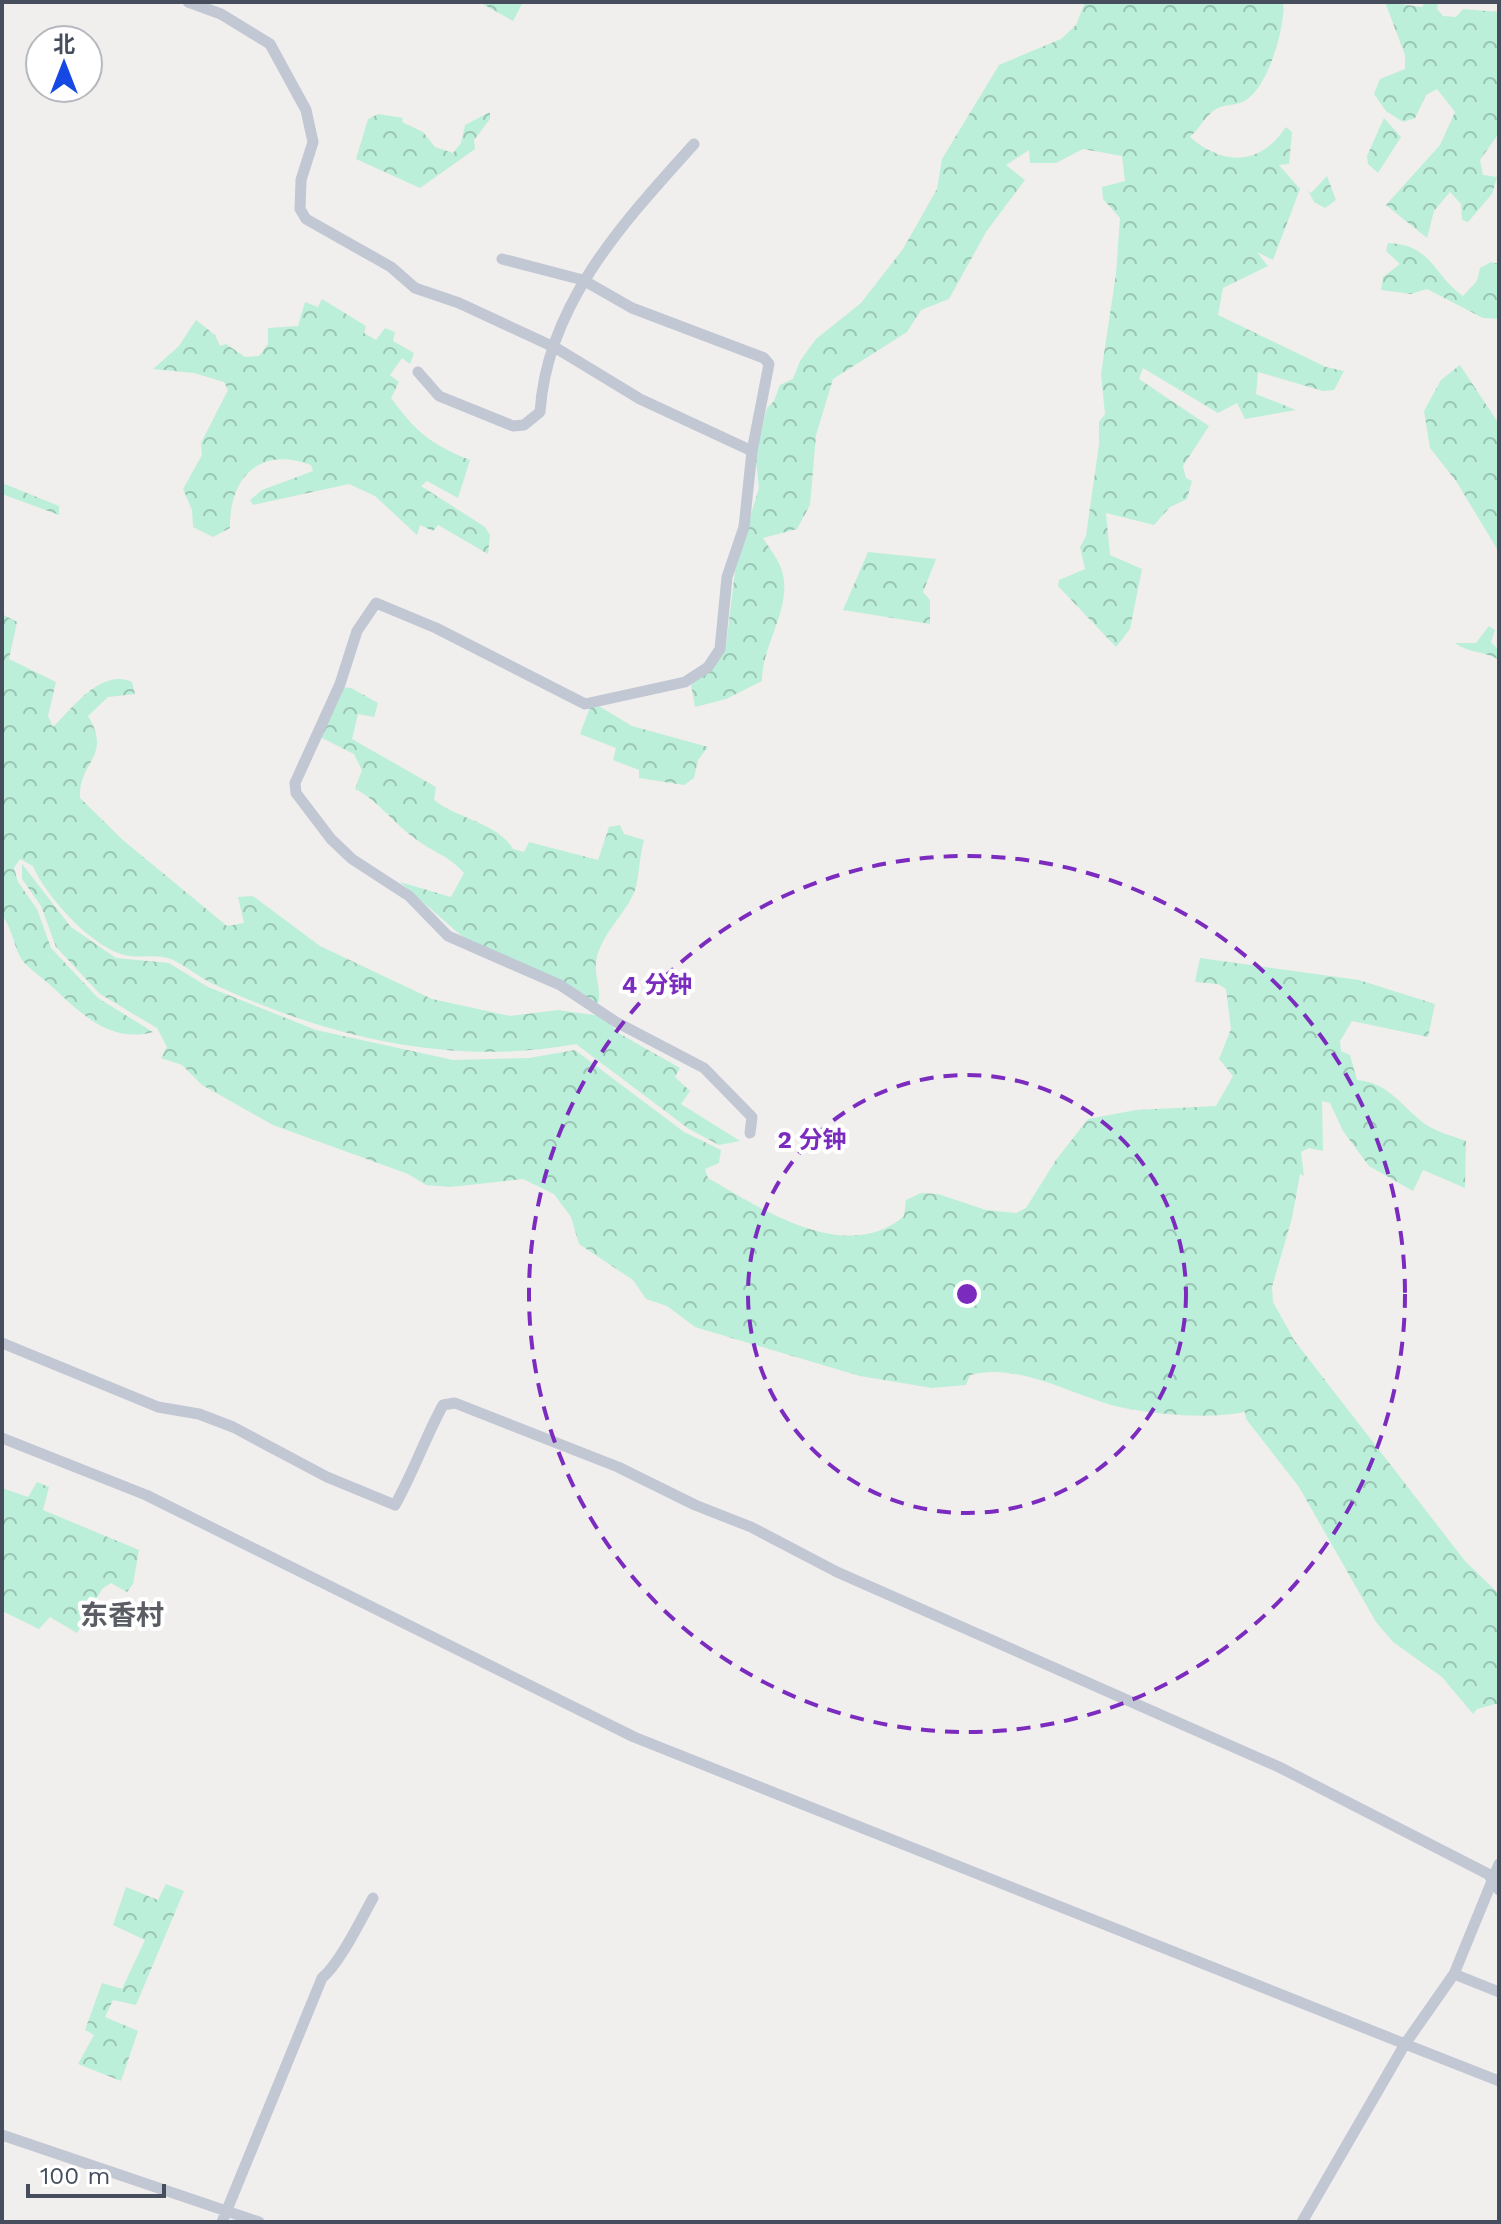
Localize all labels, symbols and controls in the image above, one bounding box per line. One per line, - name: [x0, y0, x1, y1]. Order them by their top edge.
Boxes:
- north arrow: [24, 24, 104, 104]
- text: 北: [53, 32, 75, 57]
- text: 4 分钟: [622, 971, 692, 999]
- text: 2 分钟: [777, 1126, 847, 1154]
- centre of rings: [953, 1280, 981, 1308]
- district label: 东香村: [80, 1599, 164, 1632]
- scale bar: [28, 2148, 164, 2198]
- text: 100 m: [40, 2162, 110, 2190]

